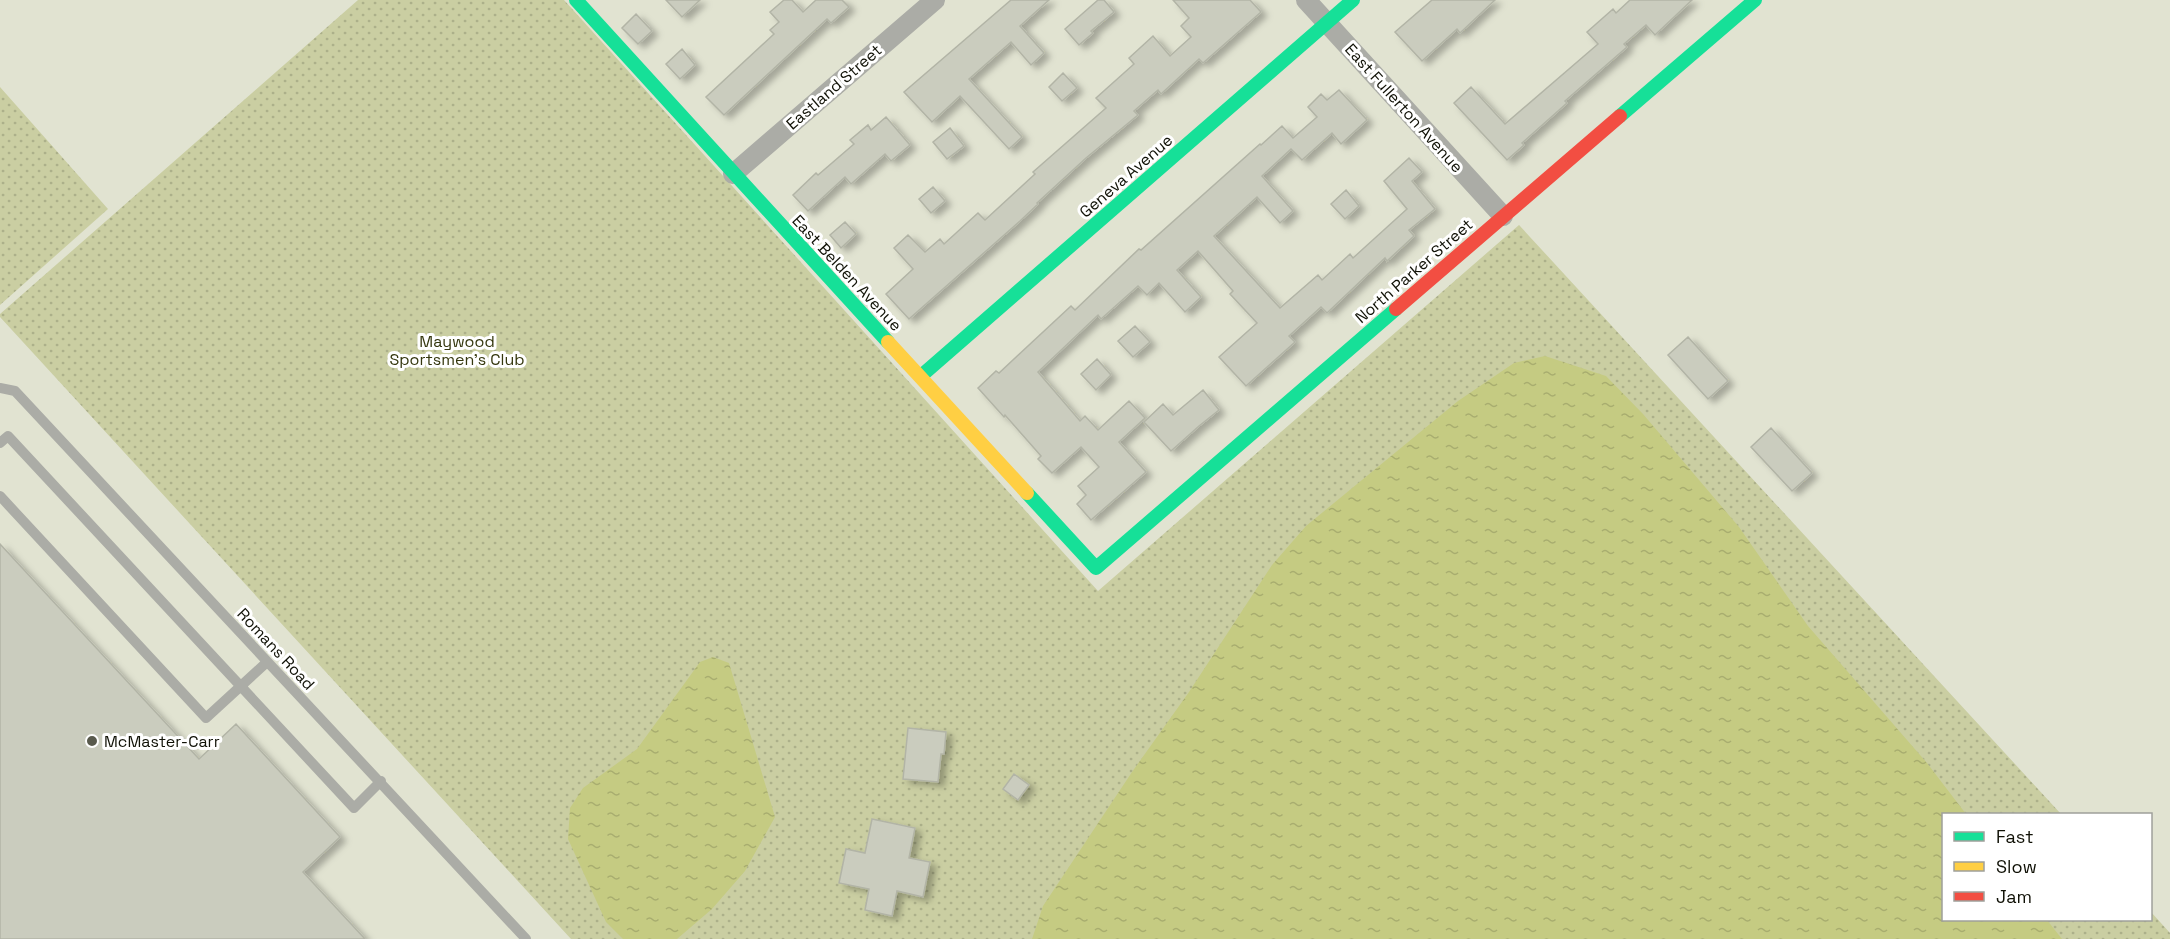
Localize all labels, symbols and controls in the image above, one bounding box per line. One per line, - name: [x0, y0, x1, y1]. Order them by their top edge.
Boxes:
- street label: East Fullerton Avenue: [1340, 39, 1468, 177]
- street label: Eastland Street: [782, 40, 886, 134]
- street label: Geneva Avenue: [1075, 130, 1177, 222]
- street label: East Belden Avenue: [788, 210, 906, 336]
- street label: North Parker Street: [1351, 214, 1477, 328]
- park label: Maywood Sportsmen's Club: [389, 331, 525, 370]
- street label: Romans Road: [233, 604, 319, 694]
- place label: McMaster-Carr: [104, 731, 220, 752]
- marker: McMaster-Carr: [85, 734, 99, 748]
- legend: [1942, 813, 2152, 921]
- text: Fast: [1996, 825, 2033, 848]
- text: Slow: [1996, 855, 2037, 878]
- text: Jam: [1996, 885, 2032, 908]

